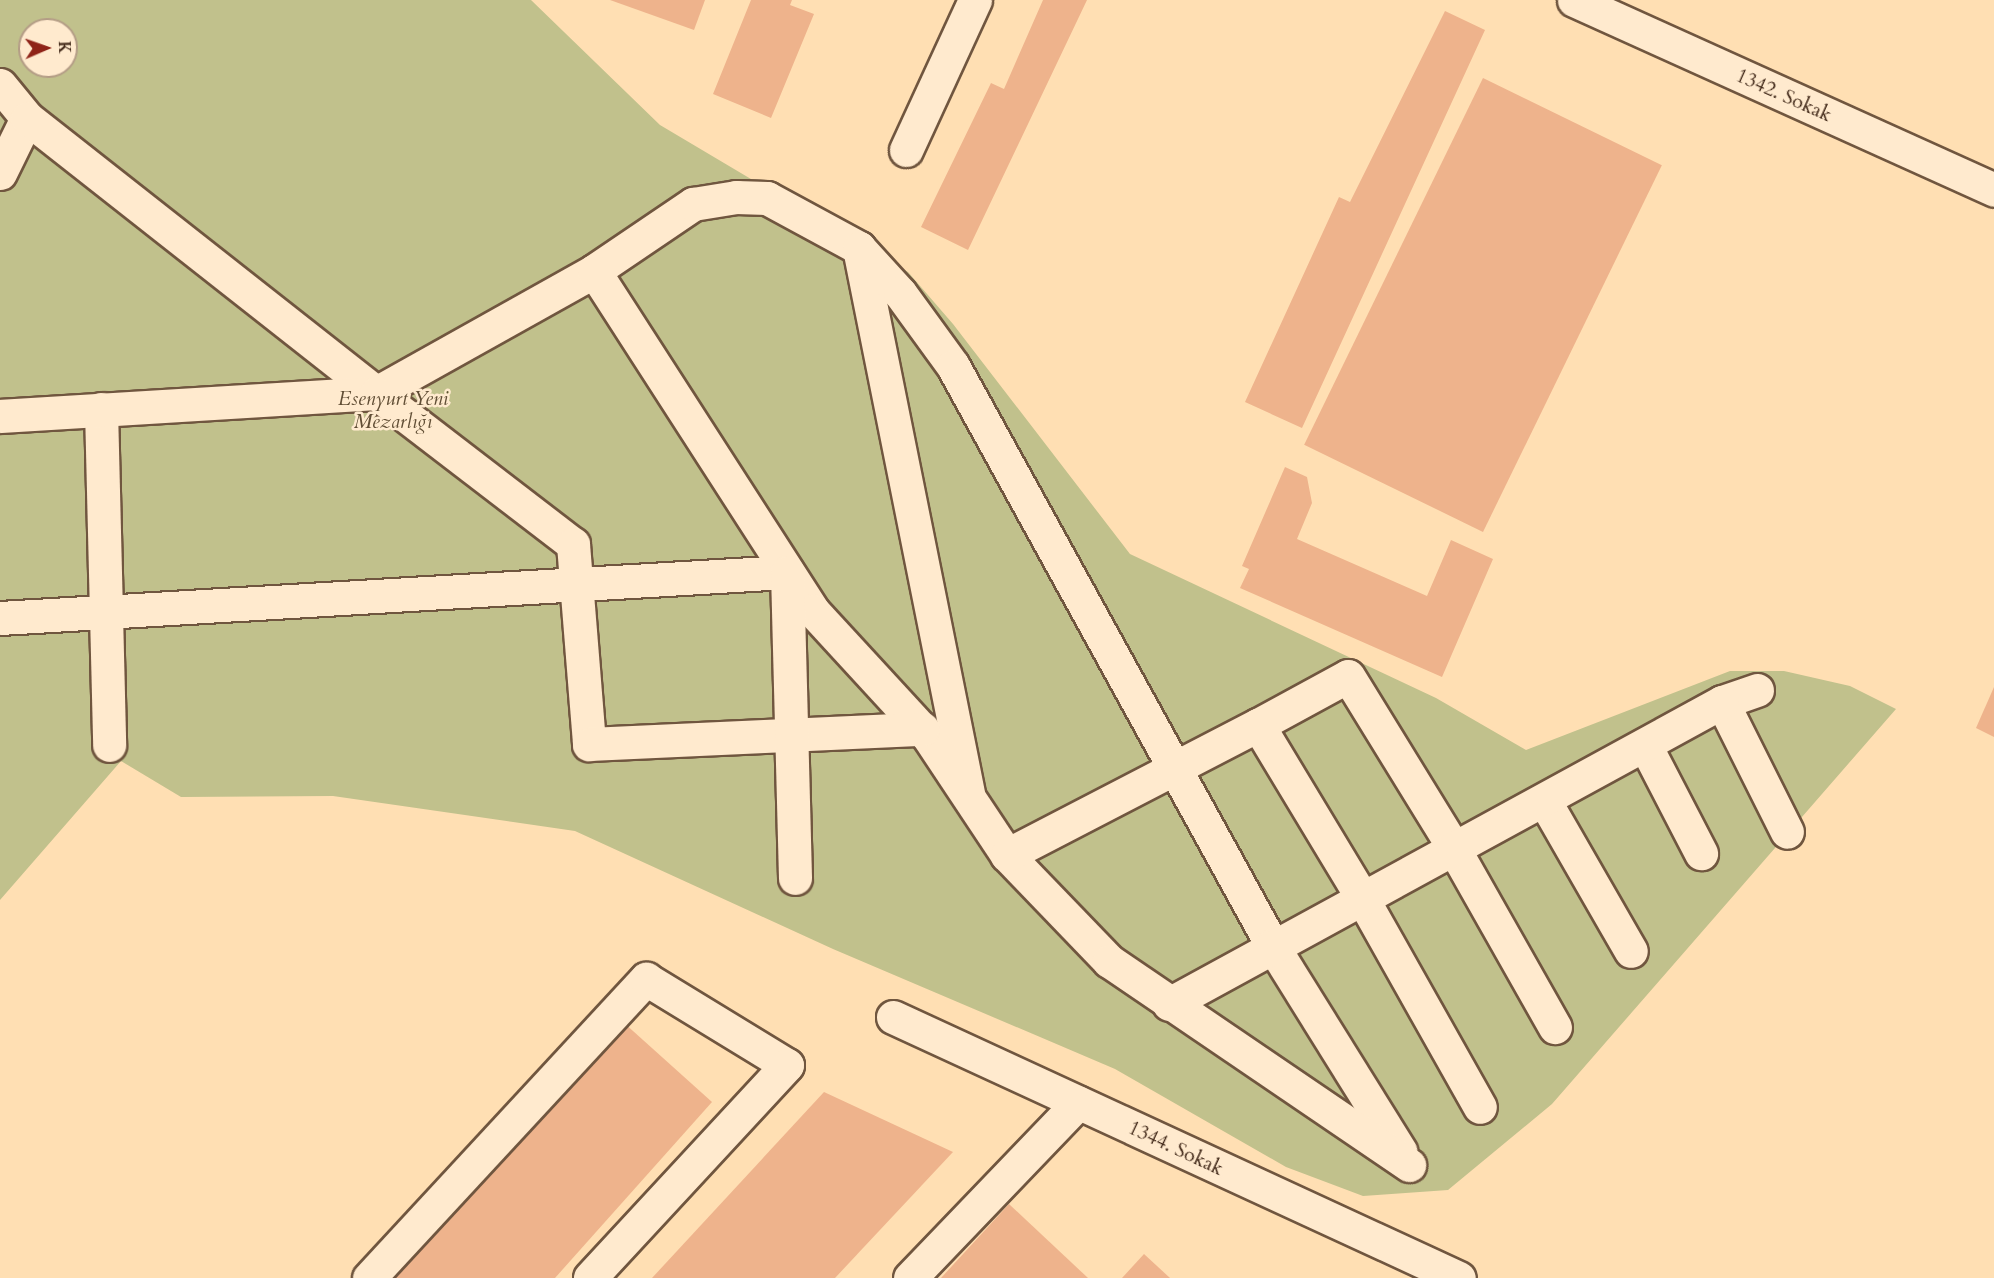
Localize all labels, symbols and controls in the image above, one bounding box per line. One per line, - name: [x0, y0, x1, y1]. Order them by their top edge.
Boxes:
- north arrow: [18, 18, 78, 78]
- text: K: [53, 41, 75, 54]
- street label: 1342. Sokak: [1732, 63, 1836, 127]
- park label: Esenyurt Yeni Mezarlığı: [338, 387, 448, 434]
- street label: 1344. Sokak: [1125, 1116, 1227, 1180]

